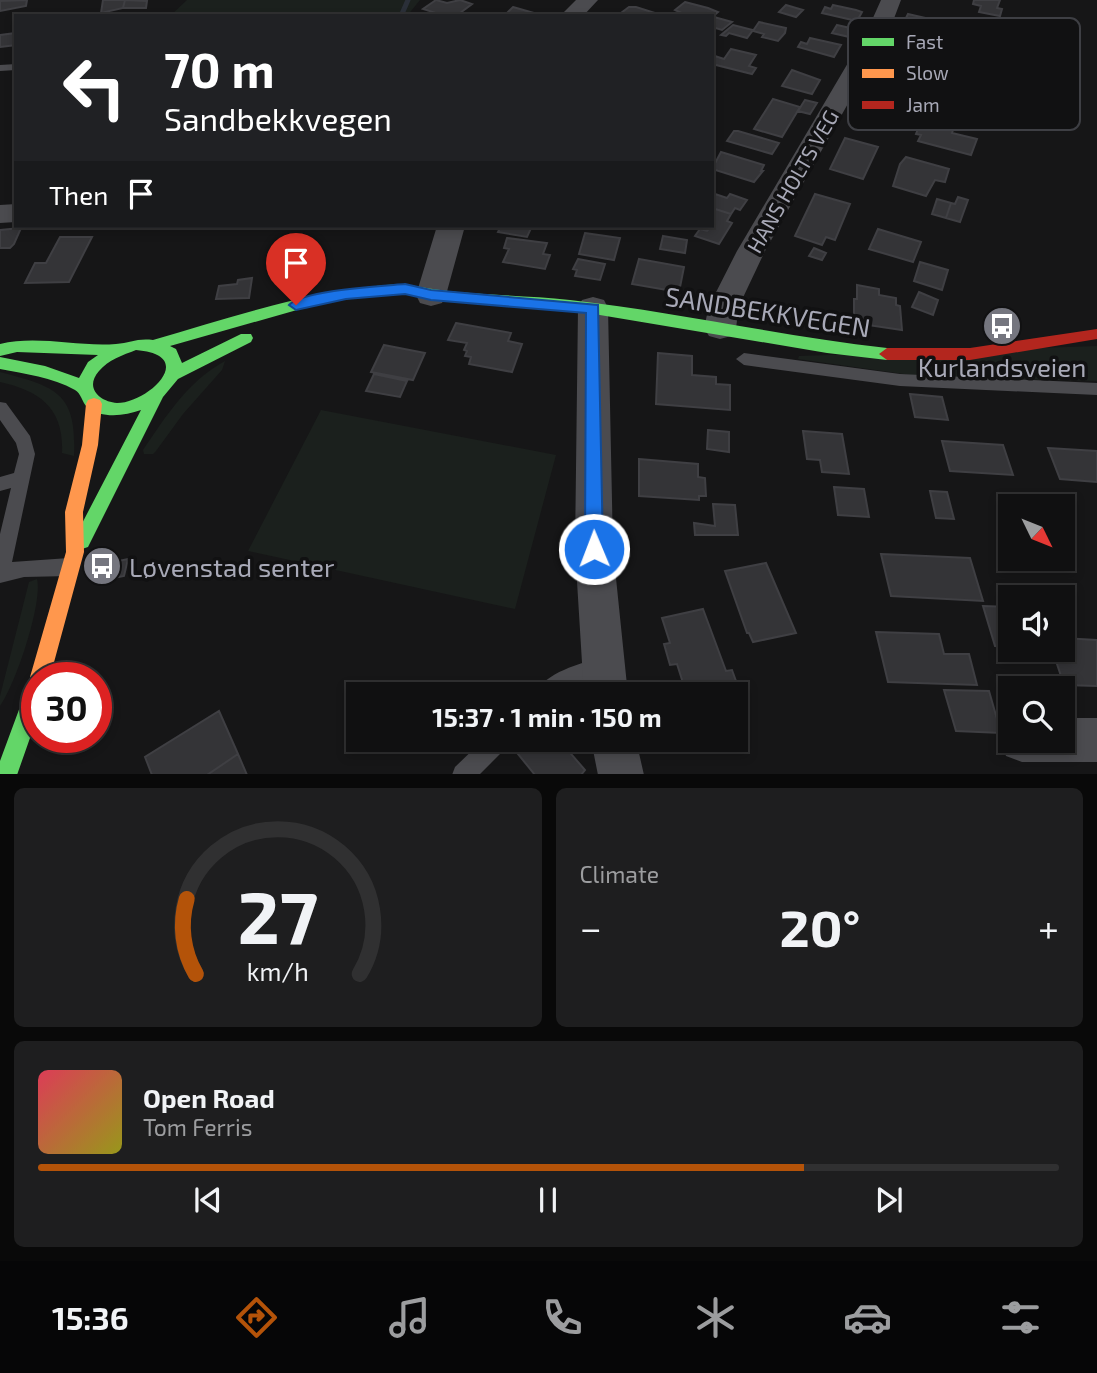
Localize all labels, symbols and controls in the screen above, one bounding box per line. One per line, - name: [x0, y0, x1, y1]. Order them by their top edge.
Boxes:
- legend: [848, 18, 1080, 130]
- text: Fast: [906, 30, 943, 53]
- text: 70 m: [164, 39, 275, 98]
- icon: left: [49, 42, 140, 133]
- text: Slow: [906, 61, 949, 84]
- text: Jam: [906, 93, 940, 116]
- text: Sandbekkvegen: [164, 99, 392, 137]
- street label: HANS HOLTS VEG: [741, 105, 843, 257]
- icon: arrive: [122, 175, 160, 213]
- text: Then: [49, 179, 108, 210]
- pin: [266, 233, 326, 305]
- icon: arrive: [277, 244, 315, 282]
- street label: SANDBEKKVEGEN: [663, 279, 873, 343]
- bus stop icon: Kurlandsveien: [981, 305, 1023, 347]
- place label: Kurlandsveien: [918, 351, 1086, 382]
- north arrow: [998, 494, 1074, 570]
- map controls: [998, 494, 1075, 753]
- position arrow: [557, 512, 631, 586]
- bus stop icon: Løvenstad senter: [81, 545, 123, 587]
- place label: Løvenstad senter: [129, 551, 334, 582]
- button: sound: [998, 585, 1075, 662]
- speed limit sign: 30: [21, 662, 112, 753]
- button: search: [998, 676, 1075, 753]
- text: 15:37 · 1 min · 150 m: [432, 701, 662, 732]
- text: Climate: [580, 860, 659, 888]
- text: 27: [237, 871, 318, 959]
- text: 20°: [779, 895, 860, 957]
- text: −: [580, 904, 602, 950]
- text: +: [1038, 904, 1059, 950]
- text: km/h: [247, 955, 309, 985]
- text: Open Road: [143, 1082, 275, 1113]
- text: Tom Ferris: [143, 1113, 252, 1141]
- icon: previous: [189, 1181, 227, 1219]
- icon: pause: [529, 1181, 567, 1219]
- icon: next: [870, 1181, 908, 1219]
- icon: directions: [232, 1293, 281, 1342]
- icon: music: [385, 1293, 434, 1342]
- icon: phone: [538, 1293, 587, 1342]
- icon: climate: [691, 1293, 740, 1342]
- icon: car: [843, 1293, 892, 1342]
- icon: filters: [996, 1293, 1045, 1342]
- text: 15:36: [52, 1298, 129, 1336]

